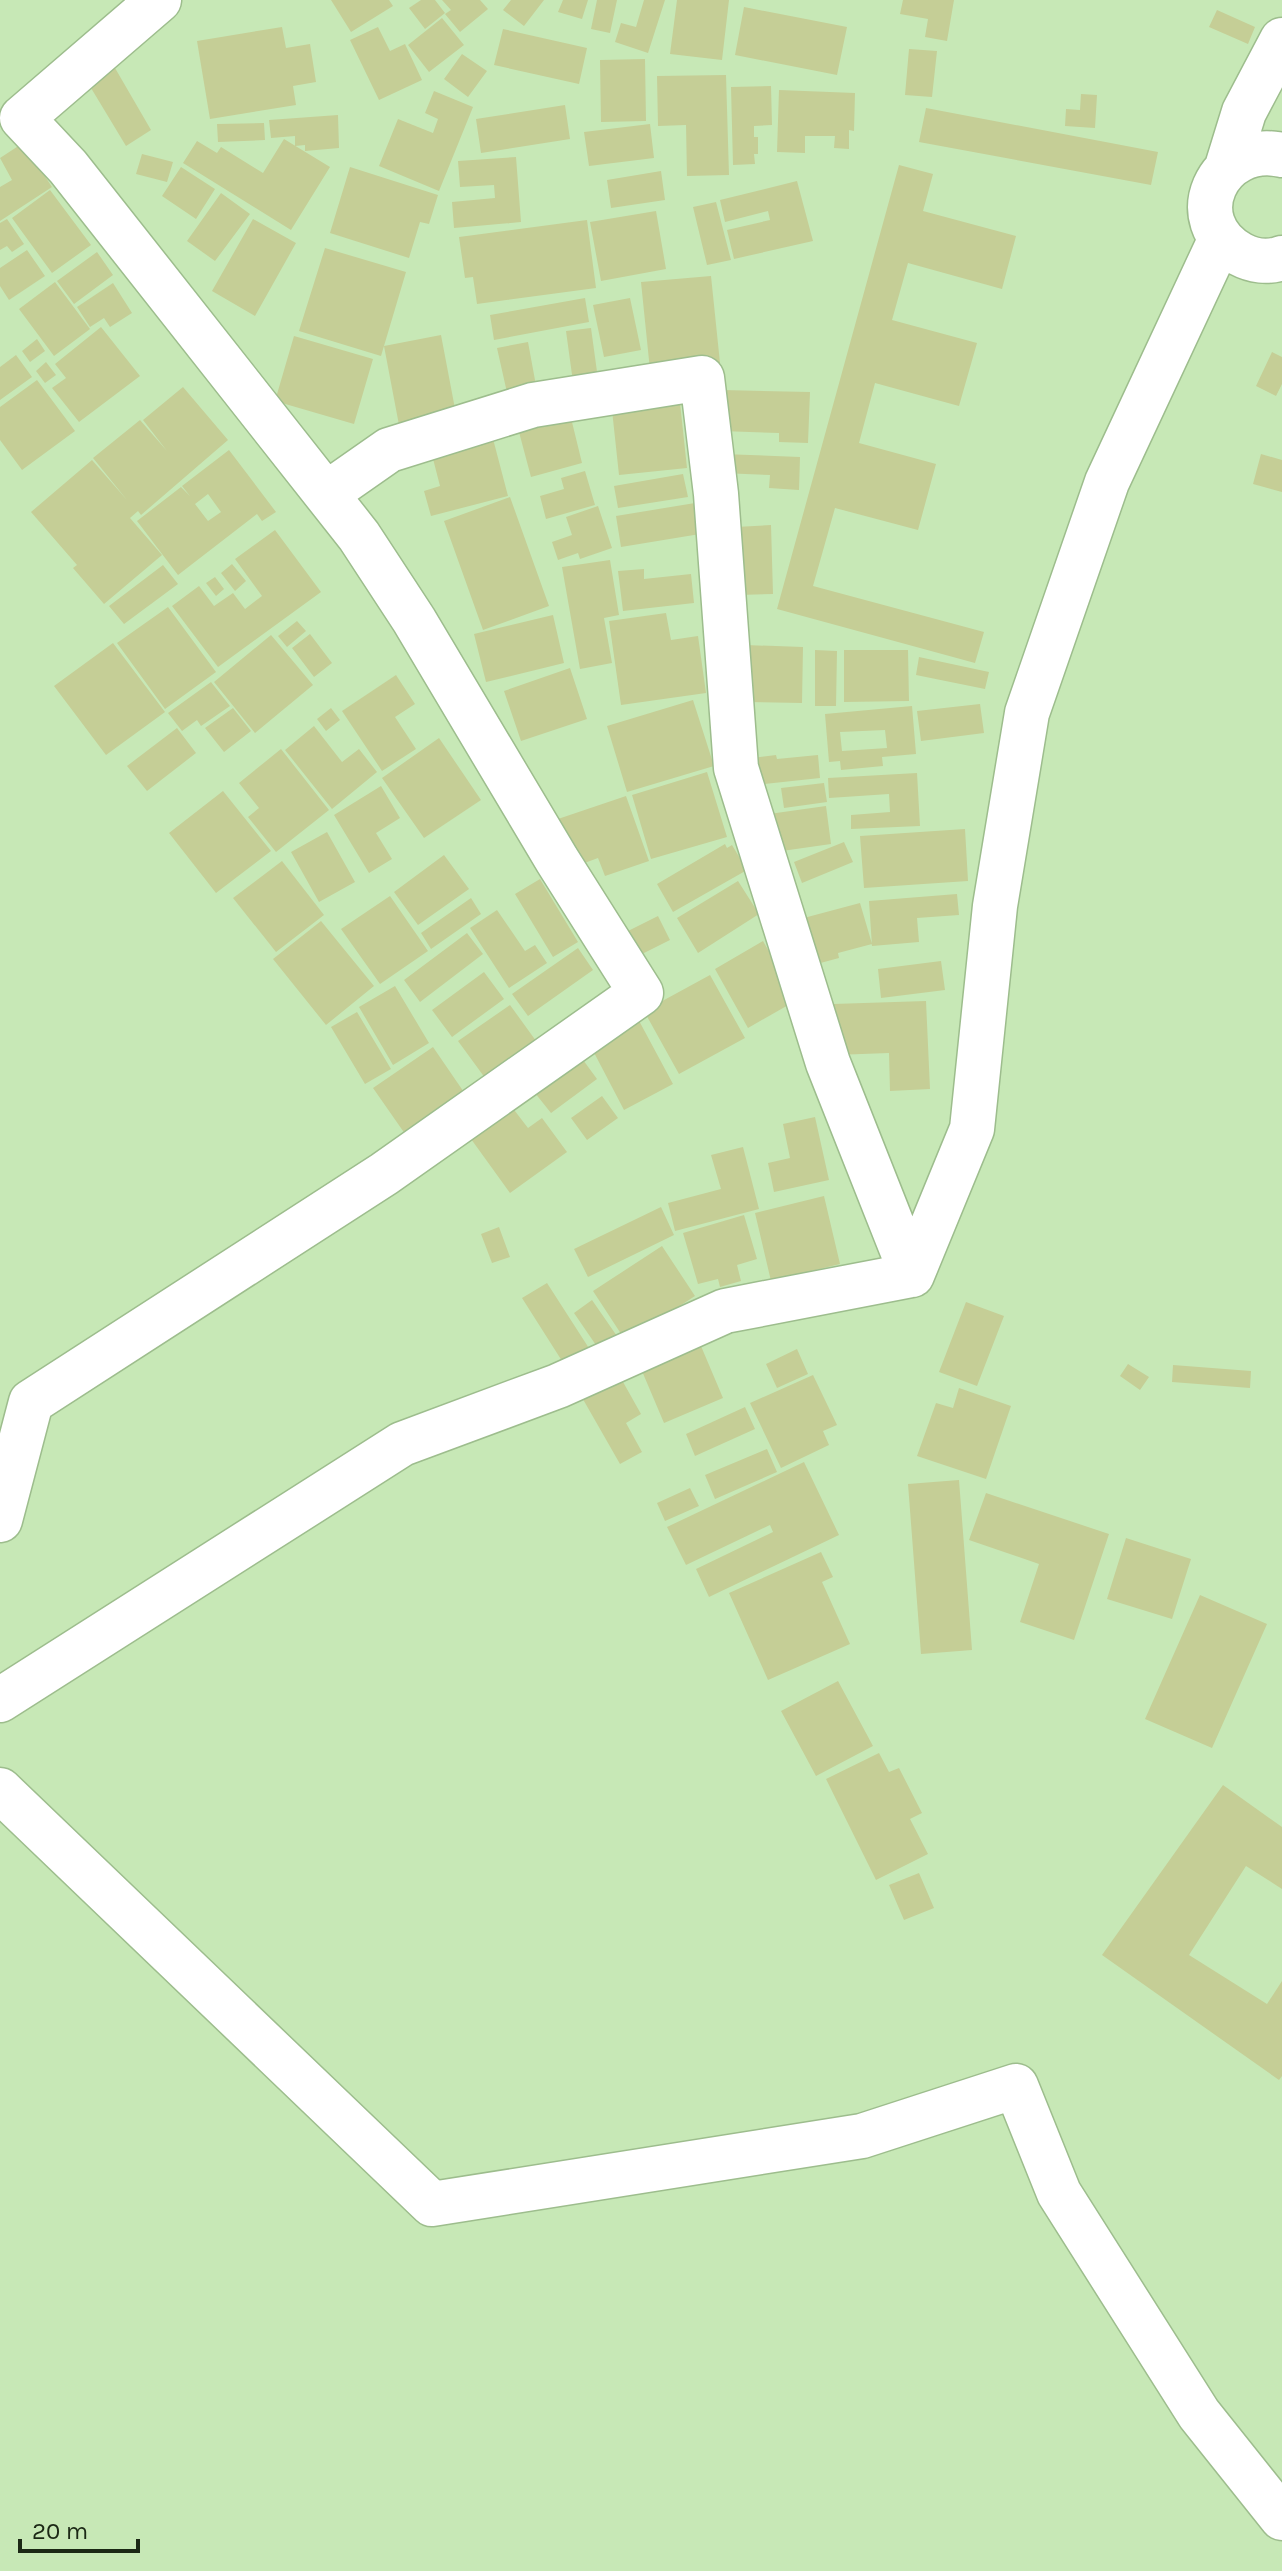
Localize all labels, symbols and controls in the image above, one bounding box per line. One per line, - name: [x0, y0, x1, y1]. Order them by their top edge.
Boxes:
- scale bar: [20, 2503, 138, 2553]
- text: 20 m: [32, 2517, 88, 2545]

